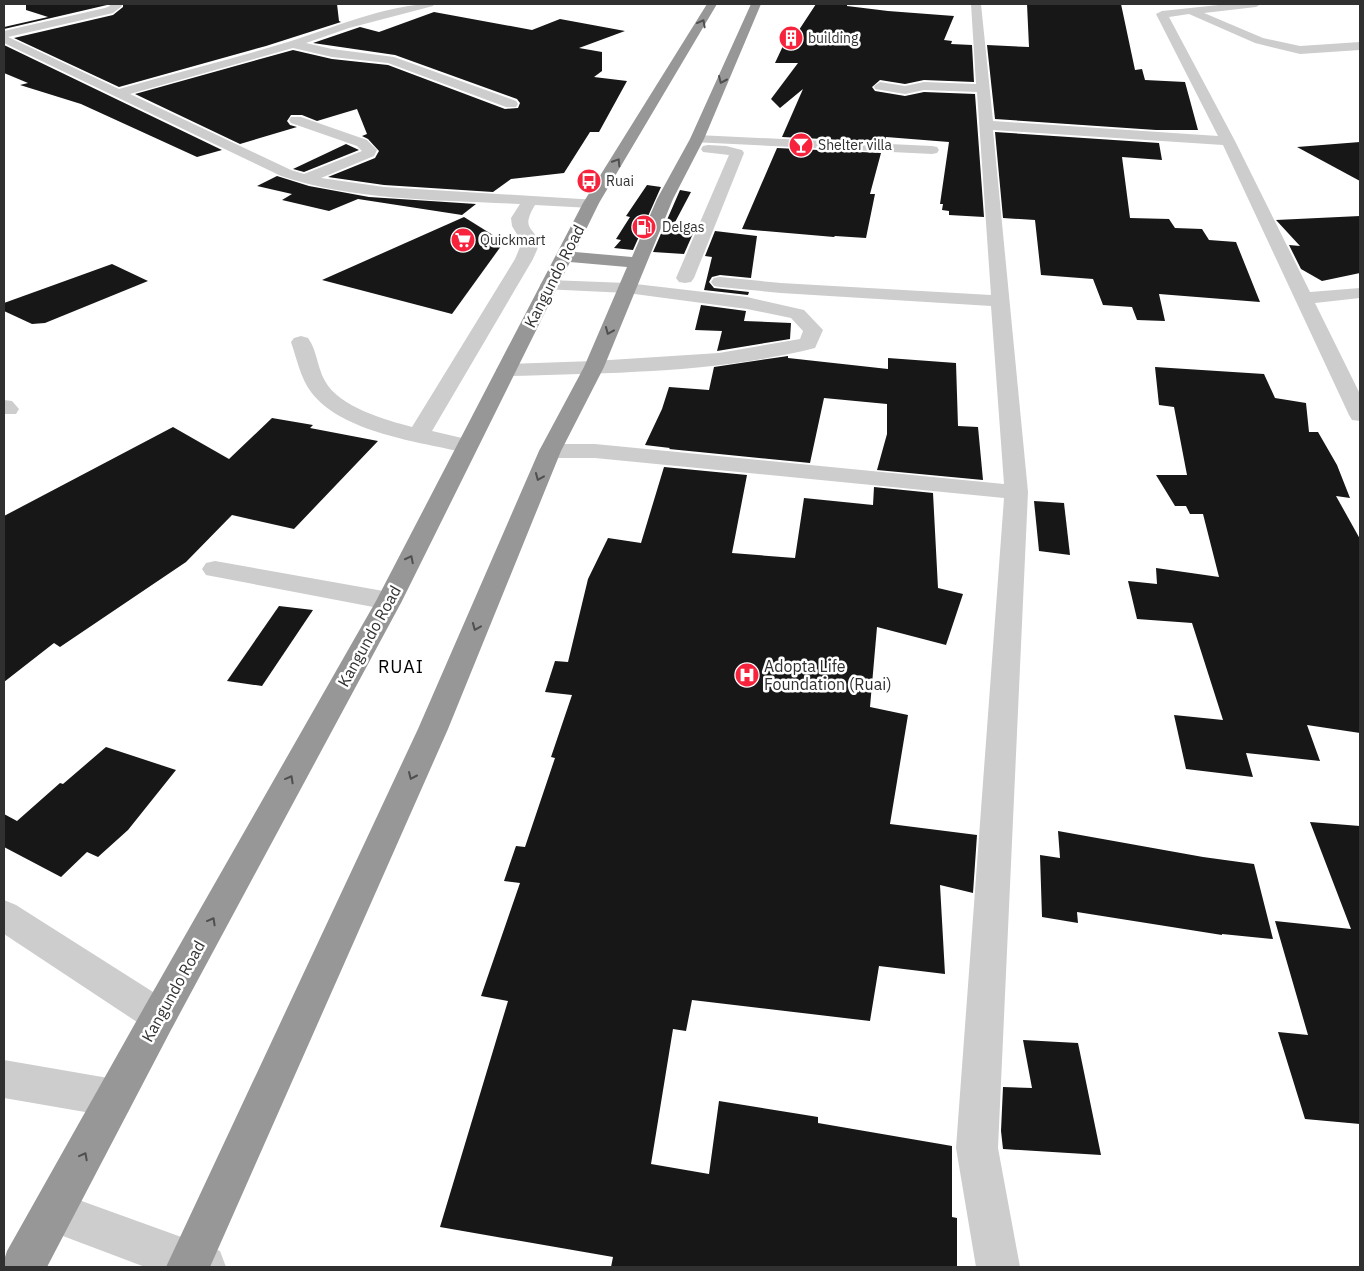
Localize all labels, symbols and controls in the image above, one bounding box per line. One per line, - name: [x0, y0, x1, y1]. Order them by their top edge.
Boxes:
- one-way arrow: [695, 20, 705, 29]
- building icon: building: [778, 25, 804, 51]
- place label: building: [808, 29, 859, 47]
- one-way arrow: [718, 75, 729, 84]
- bar icon: Shelter villa: [788, 132, 814, 158]
- place label: Shelter villa: [818, 136, 892, 154]
- one-way arrow: [611, 158, 620, 167]
- bus stop icon: Ruai: [576, 168, 602, 194]
- place label: Ruai: [606, 172, 634, 190]
- fuel station icon: Delgas: [631, 214, 657, 240]
- place label: Delgas: [662, 218, 705, 236]
- street label: Kangundo Road: [519, 221, 589, 331]
- supermarket icon: Quickmart: [450, 227, 476, 253]
- place label: Quickmart: [480, 231, 546, 249]
- one-way arrow: [605, 326, 615, 334]
- one-way arrow: [534, 472, 545, 481]
- one-way arrow: [404, 555, 414, 564]
- street label: Kangundo Road: [333, 582, 405, 690]
- one-way arrow: [472, 622, 482, 631]
- district label: RUAI: [378, 655, 424, 678]
- place label: Adopta Life Foundation (Ruai): [764, 656, 892, 694]
- hospital icon: Adopta Life Foundation (Ruai): [734, 662, 760, 688]
- one-way arrow: [407, 771, 418, 780]
- one-way arrow: [284, 775, 294, 784]
- one-way arrow: [205, 917, 215, 926]
- street label: Kangundo Road: [137, 937, 209, 1045]
- one-way arrow: [78, 1152, 88, 1161]

